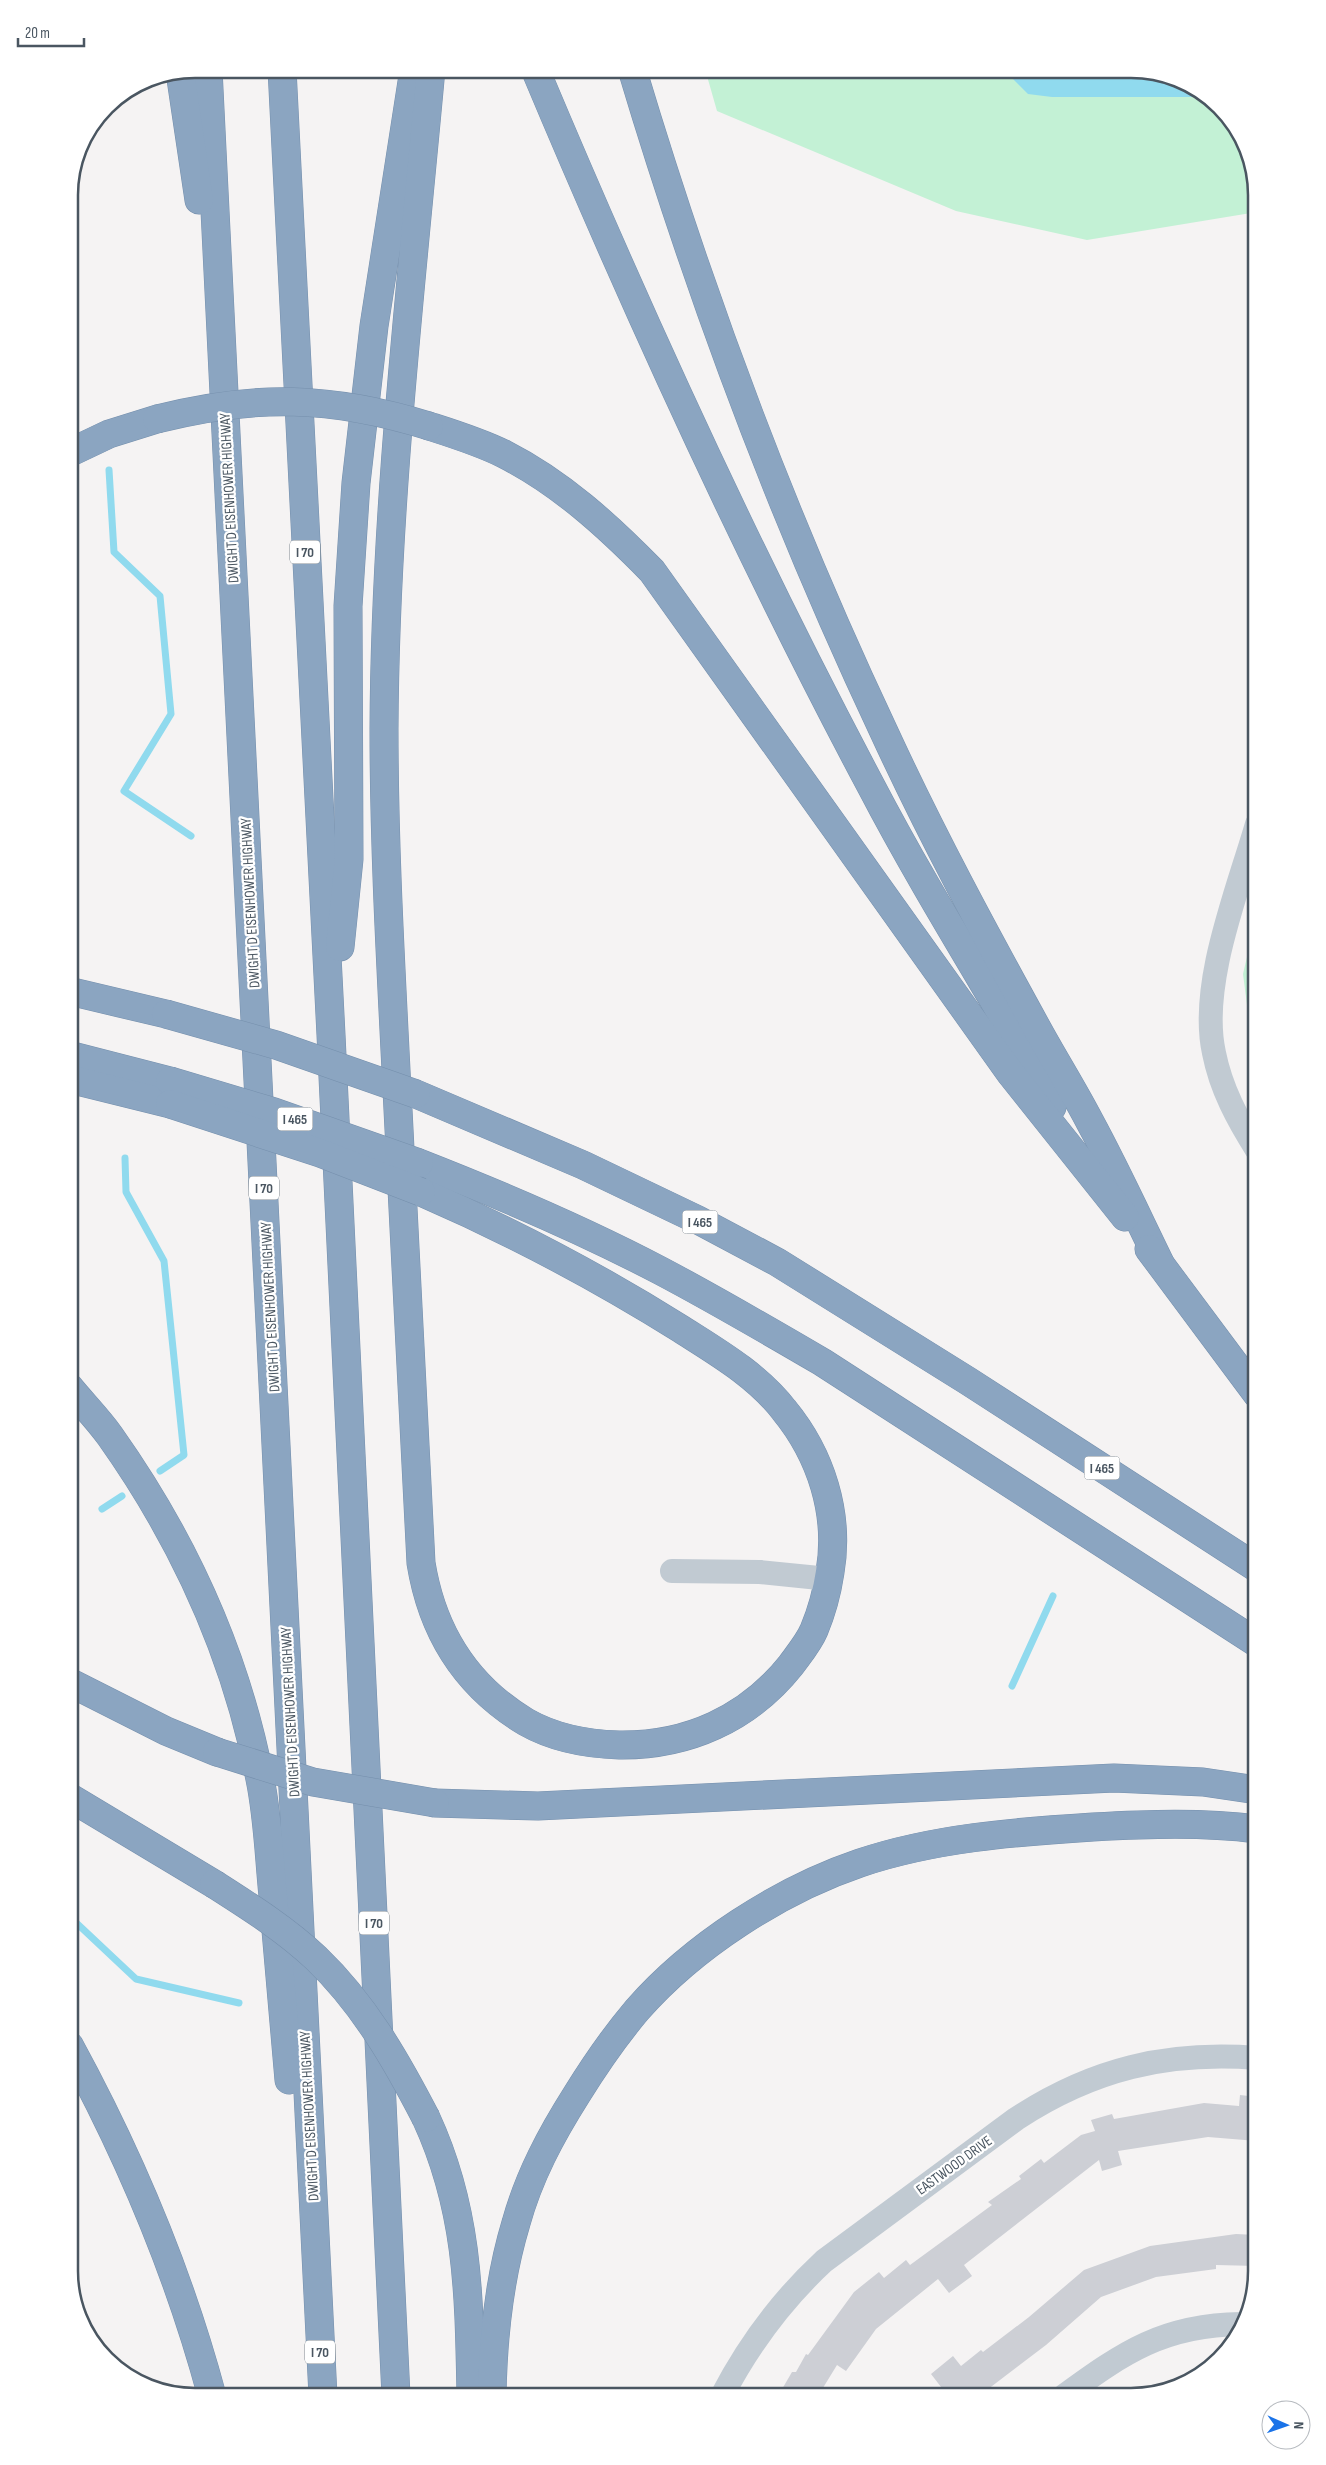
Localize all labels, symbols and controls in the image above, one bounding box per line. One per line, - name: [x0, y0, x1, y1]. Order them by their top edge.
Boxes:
- scale bar: [18, 15, 84, 47]
- text: 20 m: [25, 24, 50, 43]
- street label: DWIGHT D EISENHOWER HIGHWAY: [216, 412, 243, 584]
- road number: I 70: [290, 540, 320, 564]
- street label: DWIGHT D EISENHOWER HIGHWAY: [237, 817, 264, 989]
- road number: I 465: [278, 1108, 312, 1130]
- road number: I 70: [249, 1176, 279, 1200]
- road number: I 465: [682, 1210, 718, 1234]
- street label: DWIGHT D EISENHOWER HIGHWAY: [257, 1221, 284, 1393]
- road number: I 465: [1084, 1456, 1120, 1480]
- street label: DWIGHT D EISENHOWER HIGHWAY: [277, 1626, 304, 1798]
- road number: I 70: [359, 1912, 389, 1935]
- street label: DWIGHT D EISENHOWER HIGHWAY: [296, 2030, 323, 2202]
- street label: EASTWOOD DRIVE: [913, 2131, 996, 2199]
- road number: I 70: [305, 2340, 335, 2364]
- north arrow: [1261, 2400, 1311, 2450]
- text: N: [1290, 2421, 1307, 2429]

